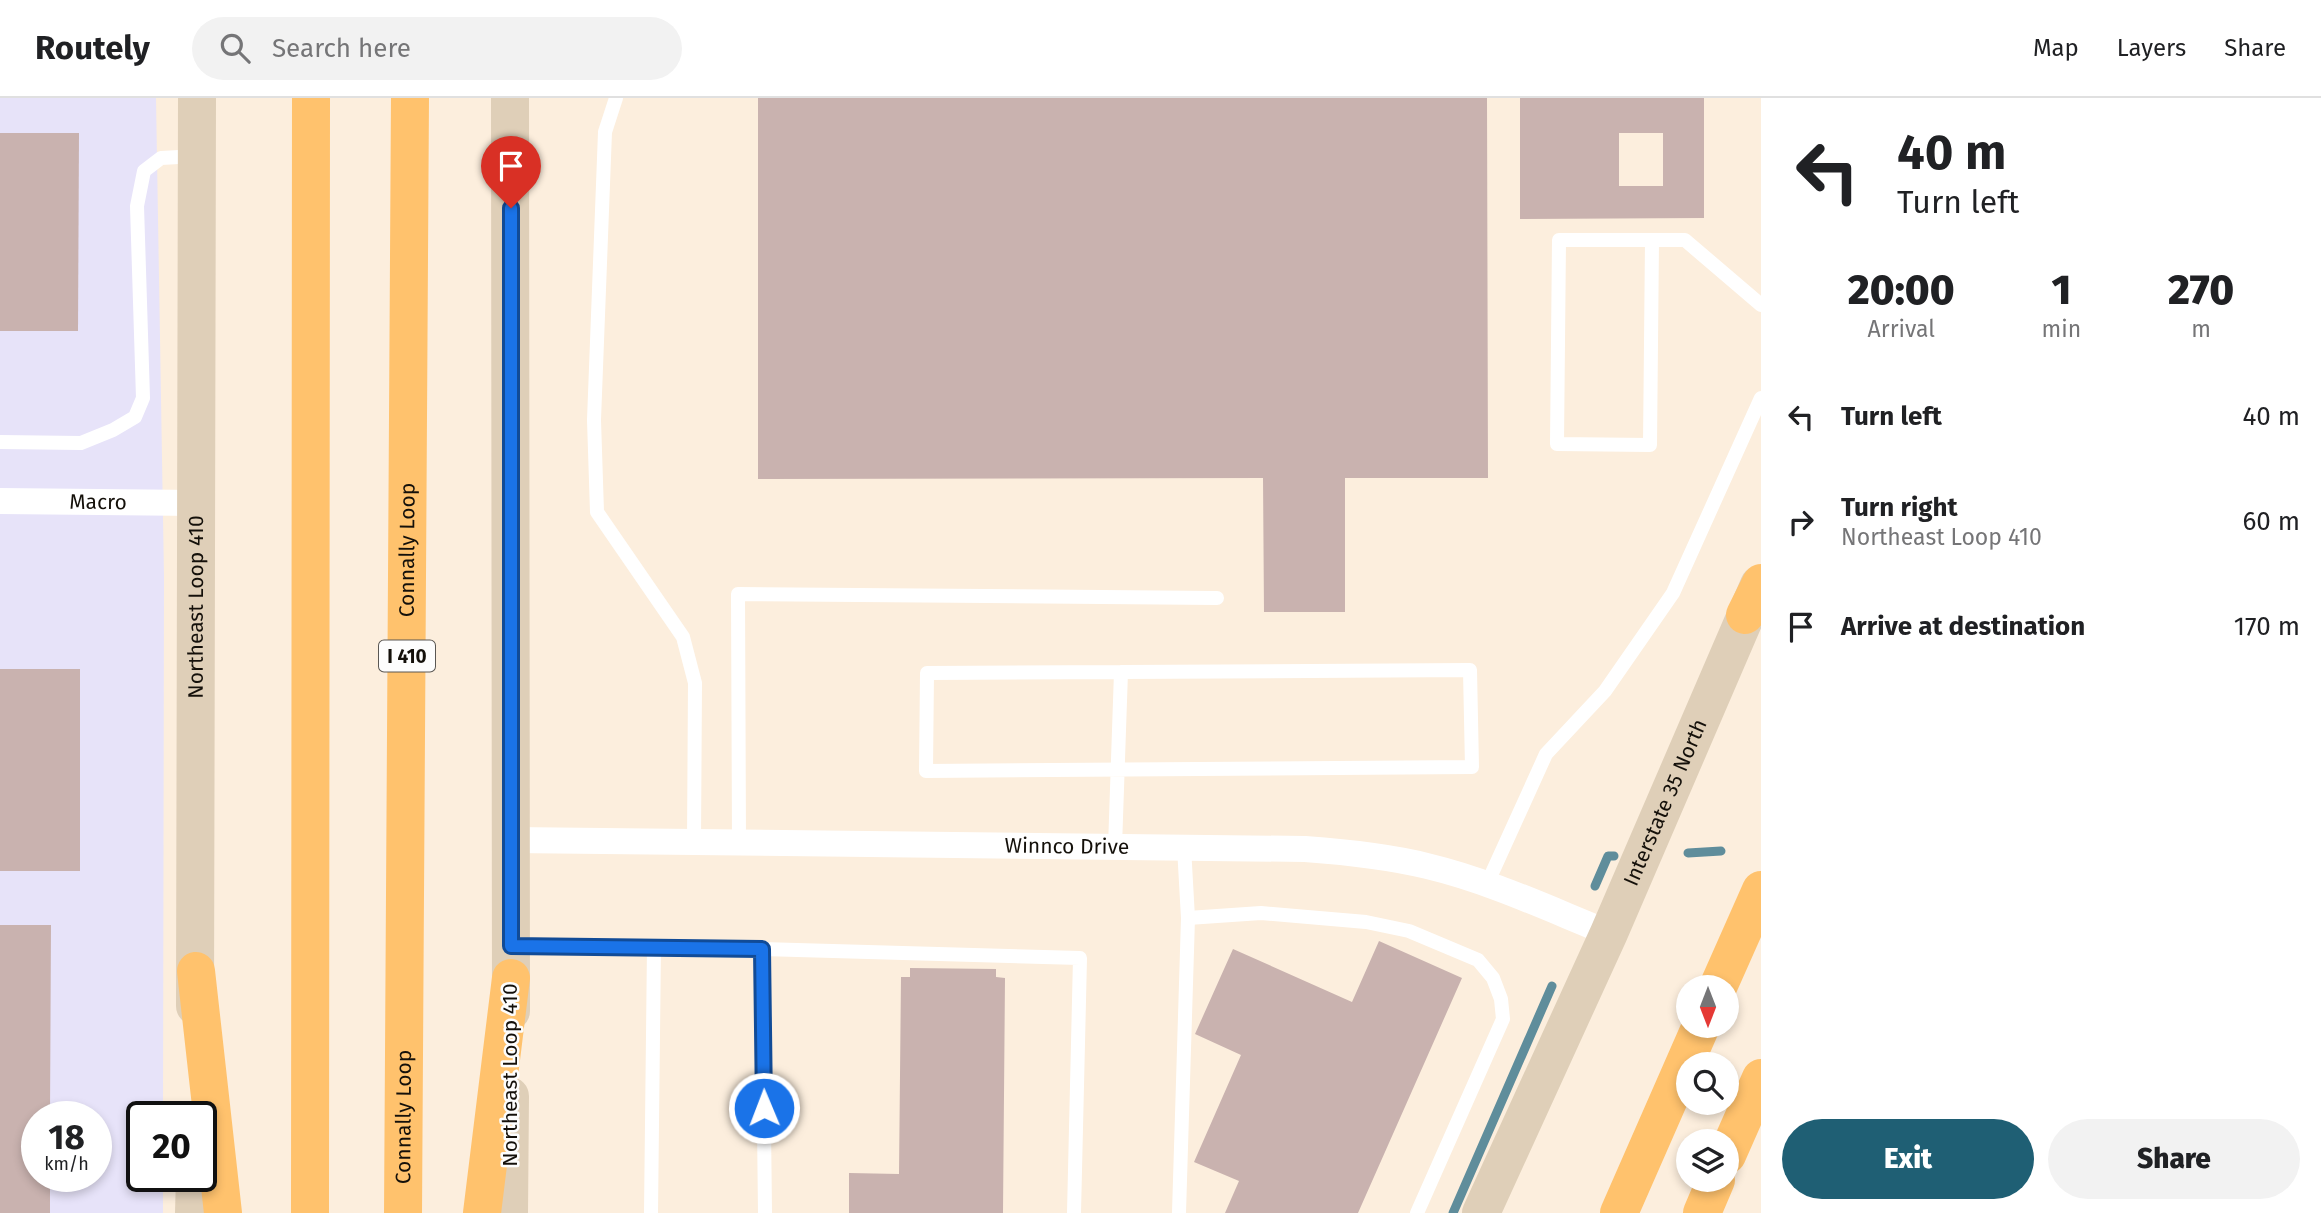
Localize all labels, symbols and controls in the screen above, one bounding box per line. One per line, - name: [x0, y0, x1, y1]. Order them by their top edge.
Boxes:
- search box: [192, 17, 682, 80]
- text: Routely: [35, 28, 150, 68]
- icon: search: [216, 29, 254, 67]
- text: Search here: [272, 33, 411, 64]
- text: Map: [2033, 34, 2079, 62]
- text: Layers: [2117, 34, 2186, 62]
- text: Share: [2224, 34, 2286, 62]
- text: 40 m: [1897, 123, 2006, 182]
- icon: left: [1782, 126, 1873, 217]
- pin: [481, 136, 541, 208]
- icon: arrive: [492, 147, 530, 185]
- text: Turn left: [1897, 183, 2019, 221]
- text: 20:00: [1848, 265, 1955, 315]
- text: 1: [2051, 265, 2071, 315]
- text: 270: [2168, 265, 2234, 315]
- text: Arrival: [1868, 315, 1935, 343]
- text: min: [2042, 315, 2081, 343]
- text: m: [2191, 315, 2211, 343]
- icon: left: [1782, 398, 1820, 436]
- text: Turn left: [1841, 401, 1942, 432]
- text: 40 m: [2242, 401, 2300, 432]
- street label: Connally Loop: [394, 483, 421, 617]
- street label: Macro: [69, 489, 127, 515]
- text: Turn right: [1841, 492, 1958, 523]
- icon: right: [1782, 503, 1820, 541]
- text: 60 m: [2242, 506, 2300, 537]
- street label: Northeast Loop 410: [183, 515, 209, 699]
- text: Northeast Loop 410: [1841, 523, 2042, 551]
- icon: arrive: [1782, 608, 1820, 646]
- text: Arrive at destination: [1841, 611, 2085, 642]
- text: 170 m: [2234, 611, 2300, 642]
- road number: I 410: [379, 640, 435, 671]
- street label: Interstate 35 North: [1618, 715, 1713, 890]
- street label: Winnco Drive: [1004, 833, 1129, 860]
- north arrow: [1676, 975, 1740, 1038]
- map controls: [1676, 975, 1739, 1192]
- street label: Northeast Loop 410: [497, 983, 523, 1167]
- street label: Connally Loop: [390, 1050, 417, 1184]
- button: search: [1676, 1052, 1739, 1115]
- position arrow: [727, 1071, 801, 1145]
- speed limit sign: 20: [126, 1101, 217, 1192]
- text: 18: [48, 1116, 85, 1158]
- button: Exit: [1782, 1119, 2034, 1199]
- button: Share: [2048, 1119, 2300, 1199]
- button: layers: [1676, 1129, 1739, 1192]
- text: km/h: [44, 1153, 89, 1175]

